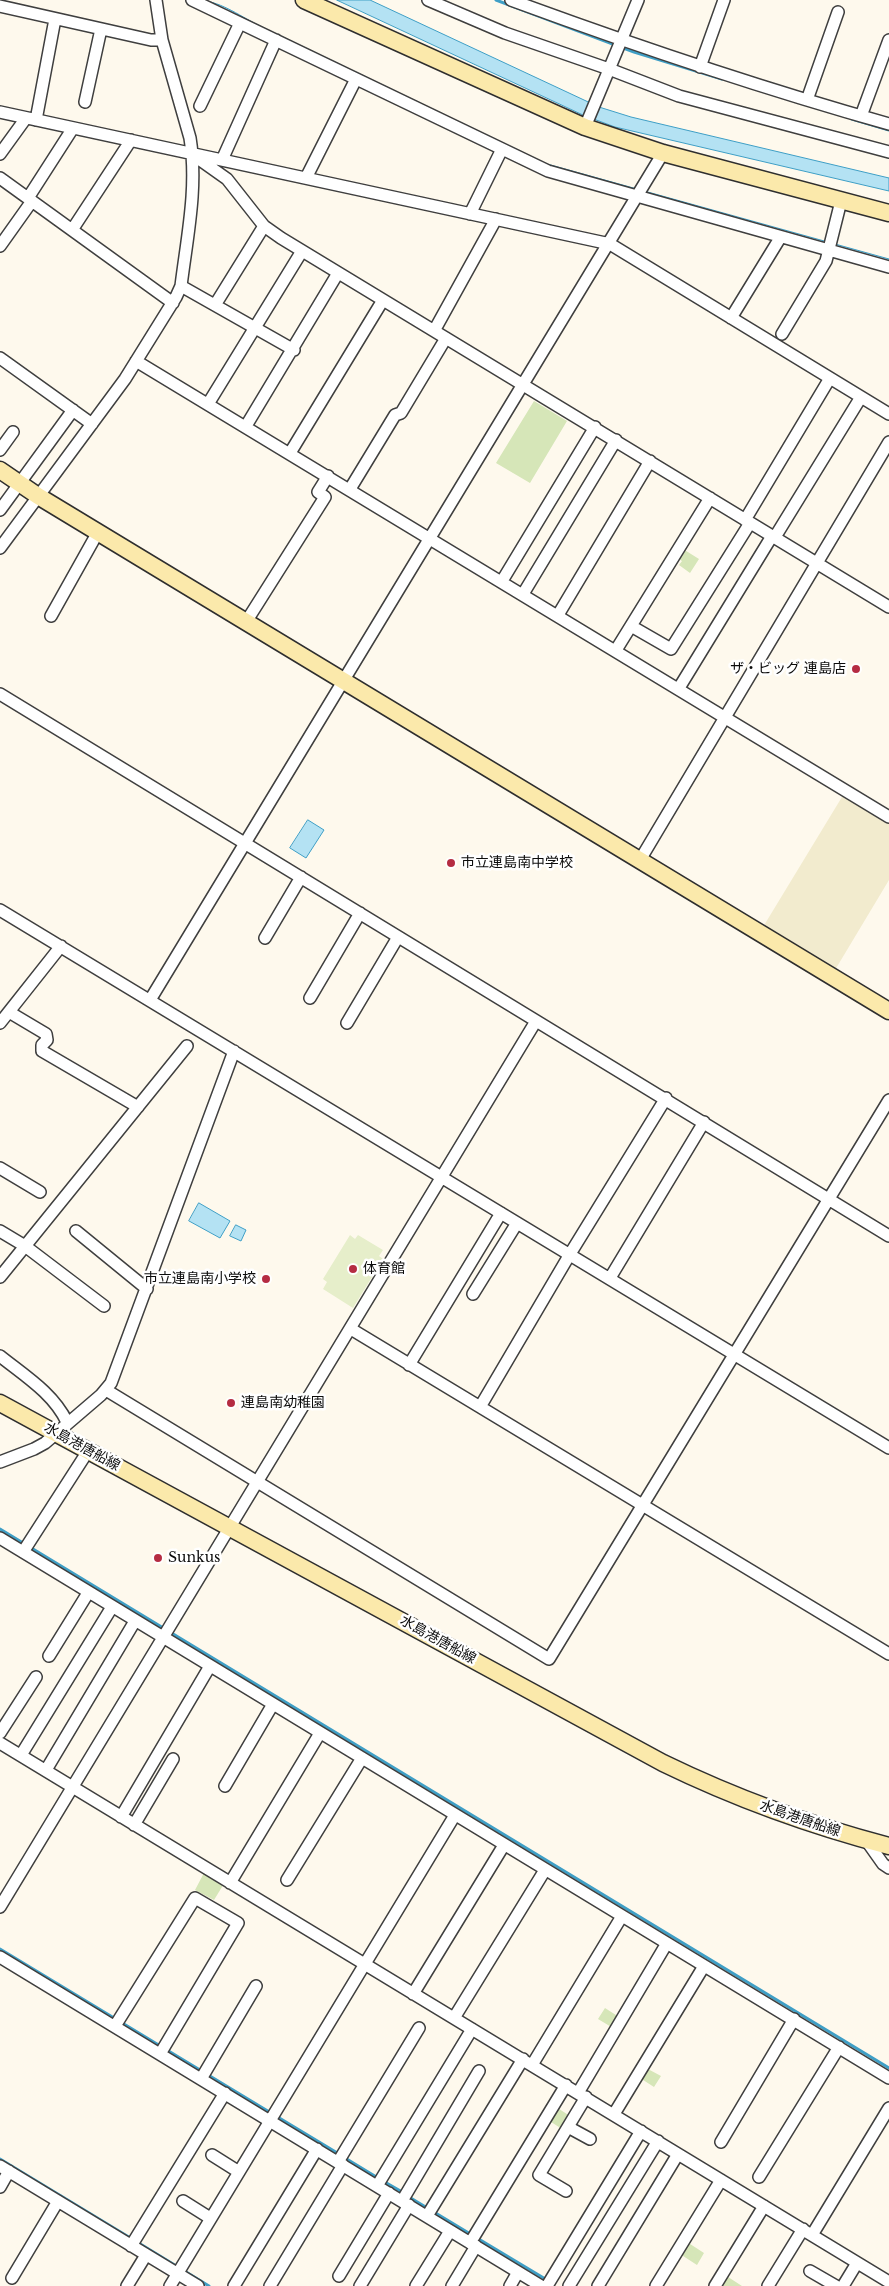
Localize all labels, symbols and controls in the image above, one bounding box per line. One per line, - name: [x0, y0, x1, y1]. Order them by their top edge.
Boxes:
- place label: ザ・ビッグ 連島店: [730, 661, 846, 677]
- marker: ザ・ビッグ 連島店: [850, 663, 862, 675]
- place label: 市立連島南中学校: [461, 855, 573, 871]
- marker: 市立連島南中学校: [445, 857, 457, 869]
- place label: 体育館: [363, 1261, 405, 1277]
- marker: 体育館: [347, 1263, 359, 1275]
- place label: 市立連島南小学校: [144, 1271, 256, 1287]
- marker: 市立連島南小学校: [260, 1273, 272, 1285]
- place label: 連島南幼稚園: [241, 1395, 325, 1411]
- marker: 連島南幼稚園: [225, 1397, 237, 1409]
- street label: 水島港唐船線: [41, 1419, 123, 1475]
- place label: Sunkus: [168, 1550, 220, 1566]
- marker: Sunkus: [152, 1552, 164, 1564]
- street label: 水島港唐船線: [397, 1612, 479, 1668]
- street label: 水島港唐船線: [758, 1797, 842, 1841]

